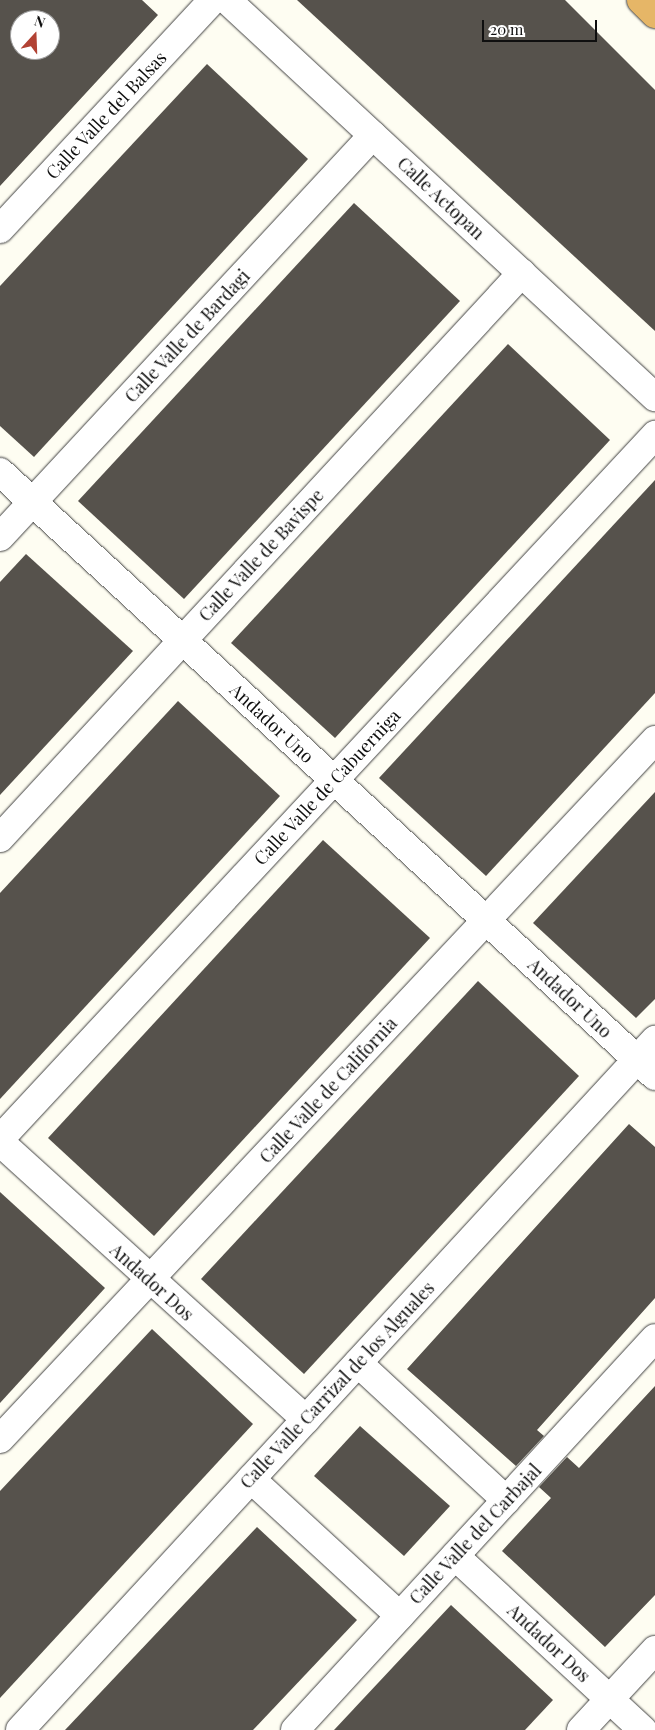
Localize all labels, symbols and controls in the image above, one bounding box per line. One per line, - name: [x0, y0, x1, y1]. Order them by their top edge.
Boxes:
- north arrow: [10, 10, 60, 60]
- scale bar: [485, 10, 600, 42]
- text: N: [32, 11, 48, 32]
- text: 20 m: [490, 19, 523, 39]
- street label: Calle Valle del Balsas: [41, 46, 171, 184]
- street label: Calle Actopan: [393, 152, 489, 244]
- street label: Calle Valle de Bardagi: [120, 265, 254, 407]
- street label: Calle Valle de Bavispe: [194, 484, 328, 626]
- street label: Andador Uno: [226, 679, 318, 767]
- street label: Calle Valle de Cabuerniga: [249, 705, 405, 869]
- street label: Andador Uno: [524, 954, 616, 1042]
- street label: Calle Valle de California: [255, 1012, 401, 1168]
- street label: Andador Dos: [106, 1239, 198, 1325]
- street label: Calle Valle Carrizal de los Alguales: [235, 1276, 439, 1494]
- street label: Calle Valle del Carbajal: [404, 1459, 546, 1609]
- street label: Andador Dos: [503, 1599, 595, 1687]

